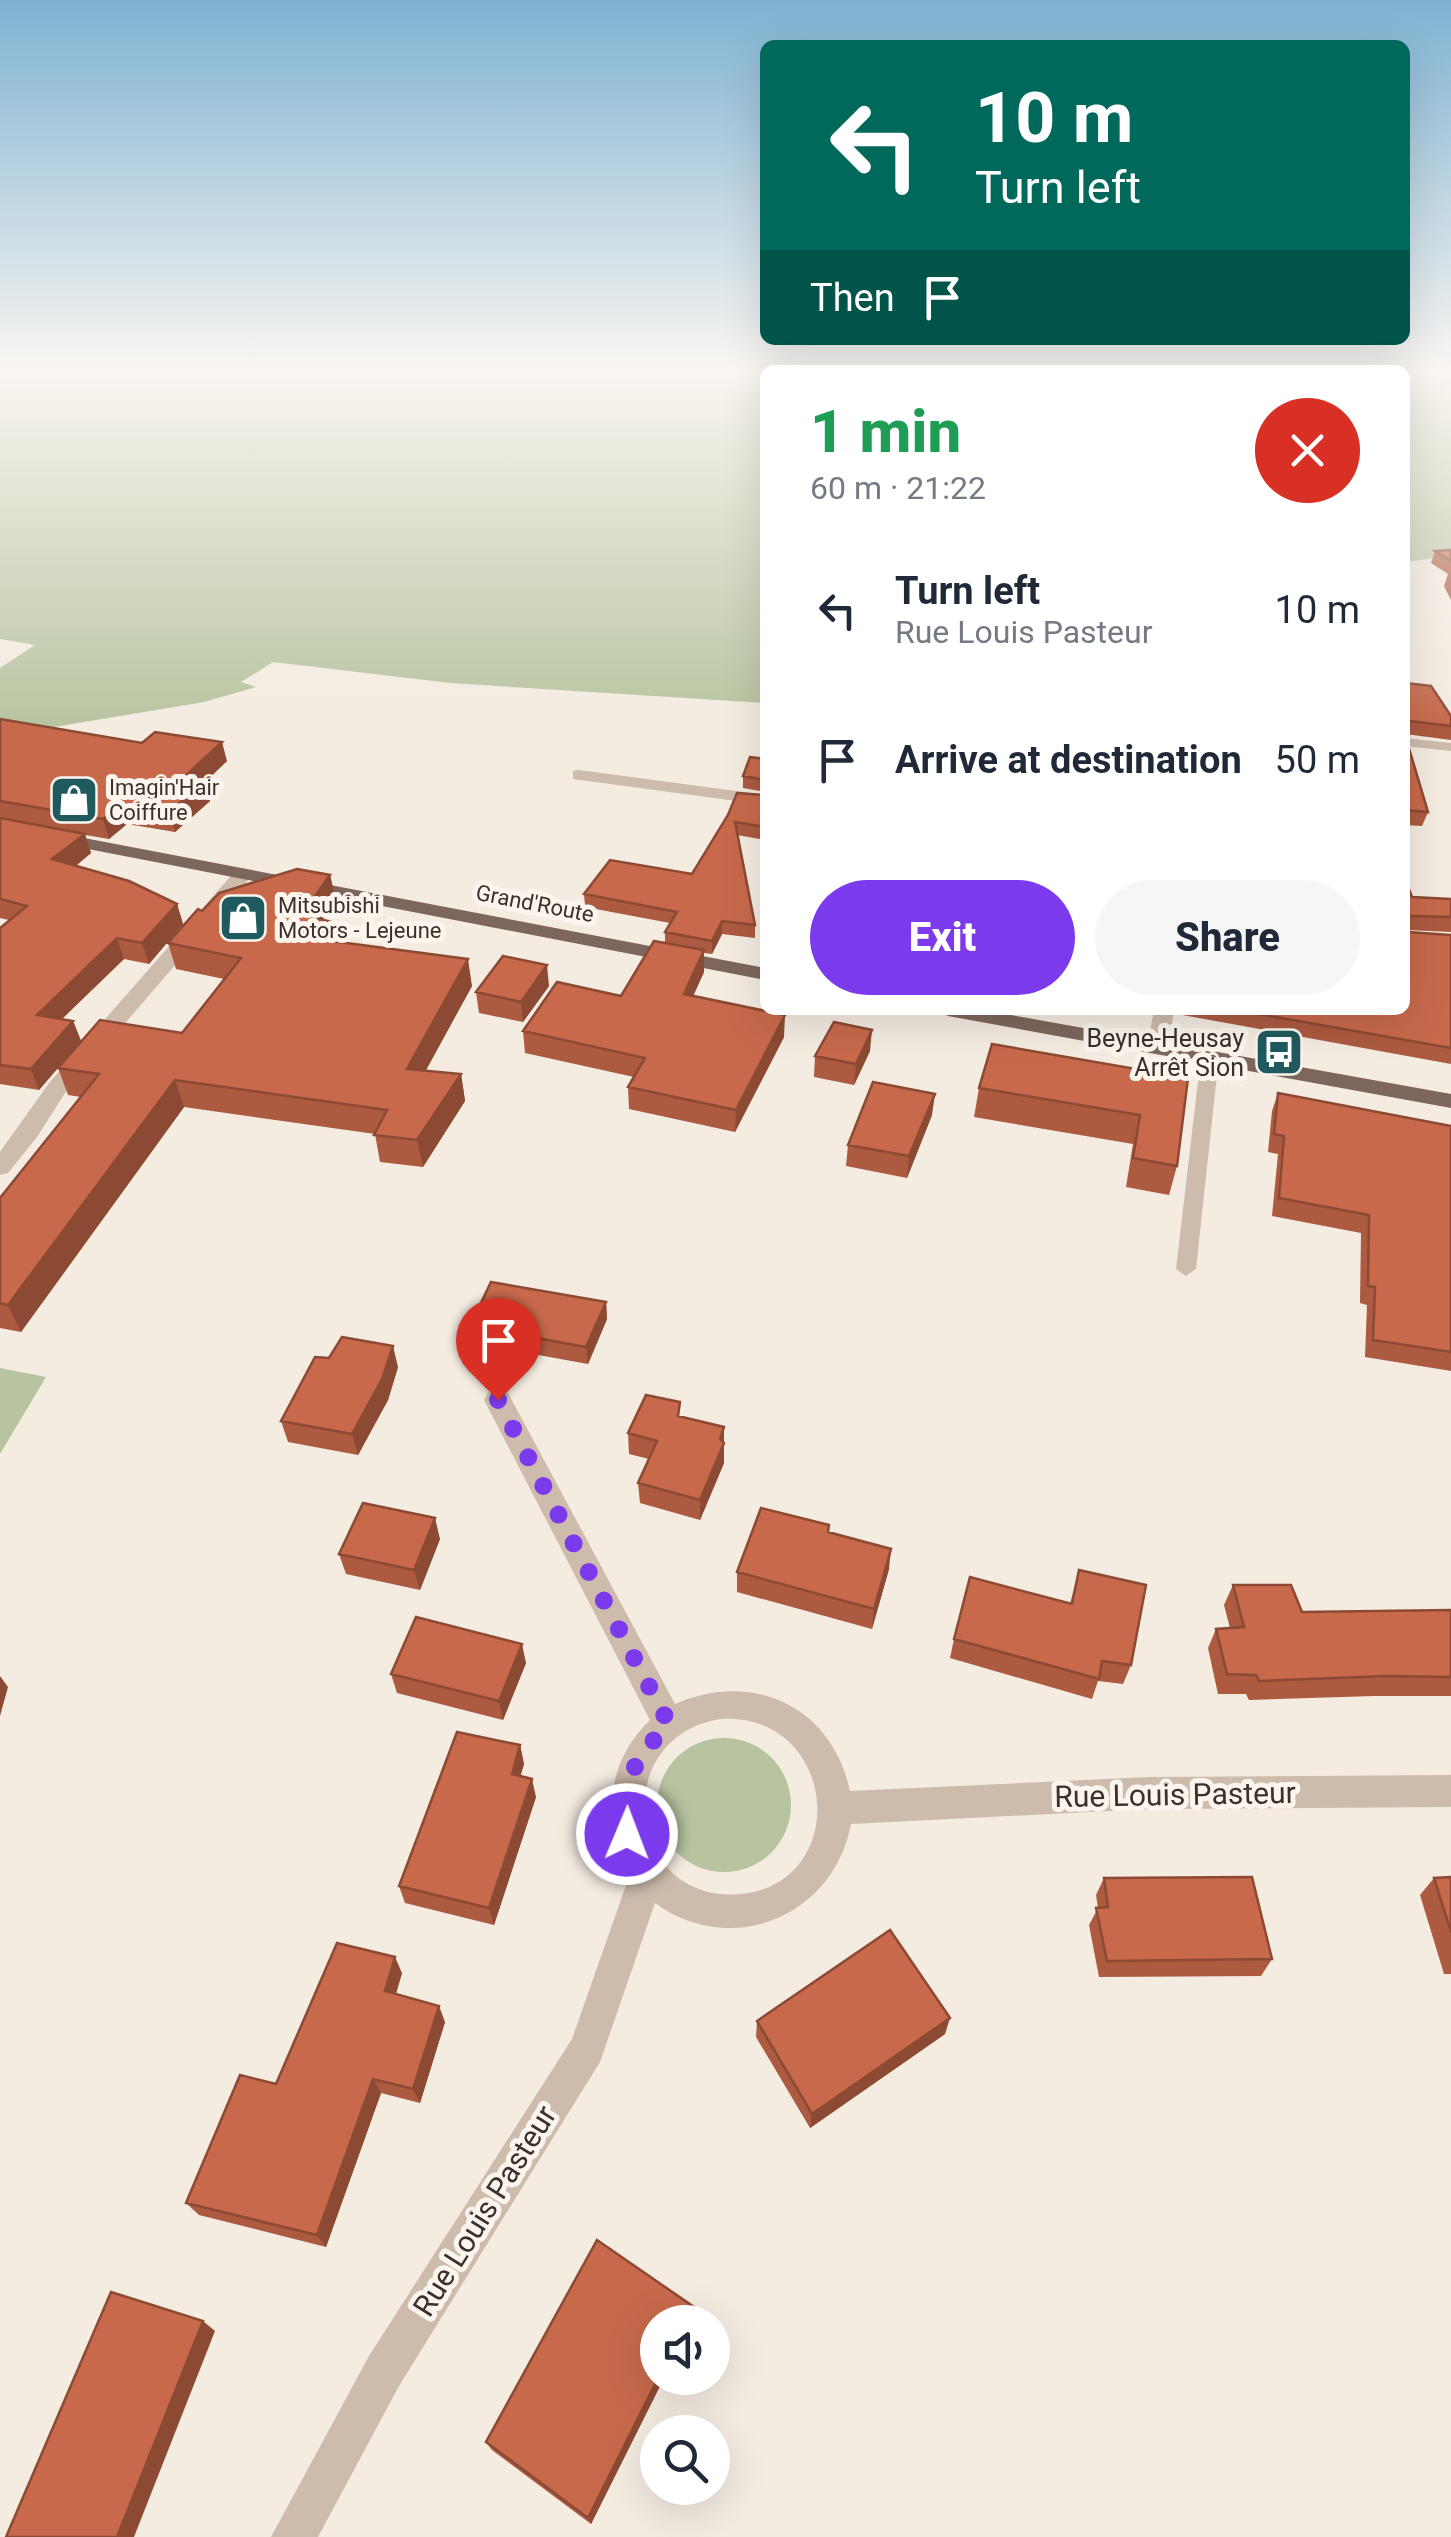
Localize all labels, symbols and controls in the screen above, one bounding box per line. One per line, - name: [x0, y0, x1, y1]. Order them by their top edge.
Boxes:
- text: 10 m: [975, 77, 1133, 159]
- icon: left: [810, 80, 940, 210]
- text: Turn left: [975, 161, 1141, 214]
- icon: arrive: [915, 270, 970, 325]
- text: Then: [810, 276, 895, 320]
- text: 1 min: [810, 396, 961, 467]
- button: close: [1255, 398, 1360, 503]
- text: 60 m · 21:22: [810, 469, 986, 507]
- text: Turn left: [895, 569, 1040, 613]
- icon: left: [810, 583, 865, 638]
- text: 10 m: [1275, 588, 1360, 632]
- text: Rue Louis Pasteur: [895, 613, 1152, 651]
- icon: arrive: [810, 733, 865, 788]
- text: Arrive at destination: [895, 738, 1242, 782]
- text: 50 m: [1275, 738, 1360, 782]
- shop icon: Imagin'Hair Coiffure: [48, 774, 100, 826]
- place label: Imagin'Hair Coiffure: [109, 775, 220, 825]
- street label: Grand'Route: [474, 880, 596, 927]
- button: Exit: [810, 880, 1075, 995]
- button: Share: [1095, 880, 1360, 995]
- shop icon: Mitsubishi Motors - Lejeune: [217, 892, 269, 944]
- place label: Mitsubishi Motors - Lejeune: [278, 893, 441, 943]
- place label: Beyne-Heusay Arrêt Sion: [1087, 1024, 1244, 1082]
- bus stop icon: Beyne-Heusay Arrêt Sion: [1253, 1026, 1305, 1078]
- pin: [456, 1298, 541, 1401]
- icon: arrive: [471, 1313, 526, 1368]
- street label: Rue Louis Pasteur: [1054, 1775, 1296, 1814]
- position arrow: [575, 1782, 679, 1886]
- street label: Rue Louis Pasteur: [406, 2099, 563, 2322]
- map controls: [640, 2305, 730, 2505]
- button: sound: [640, 2305, 730, 2395]
- button: search: [640, 2415, 730, 2505]

